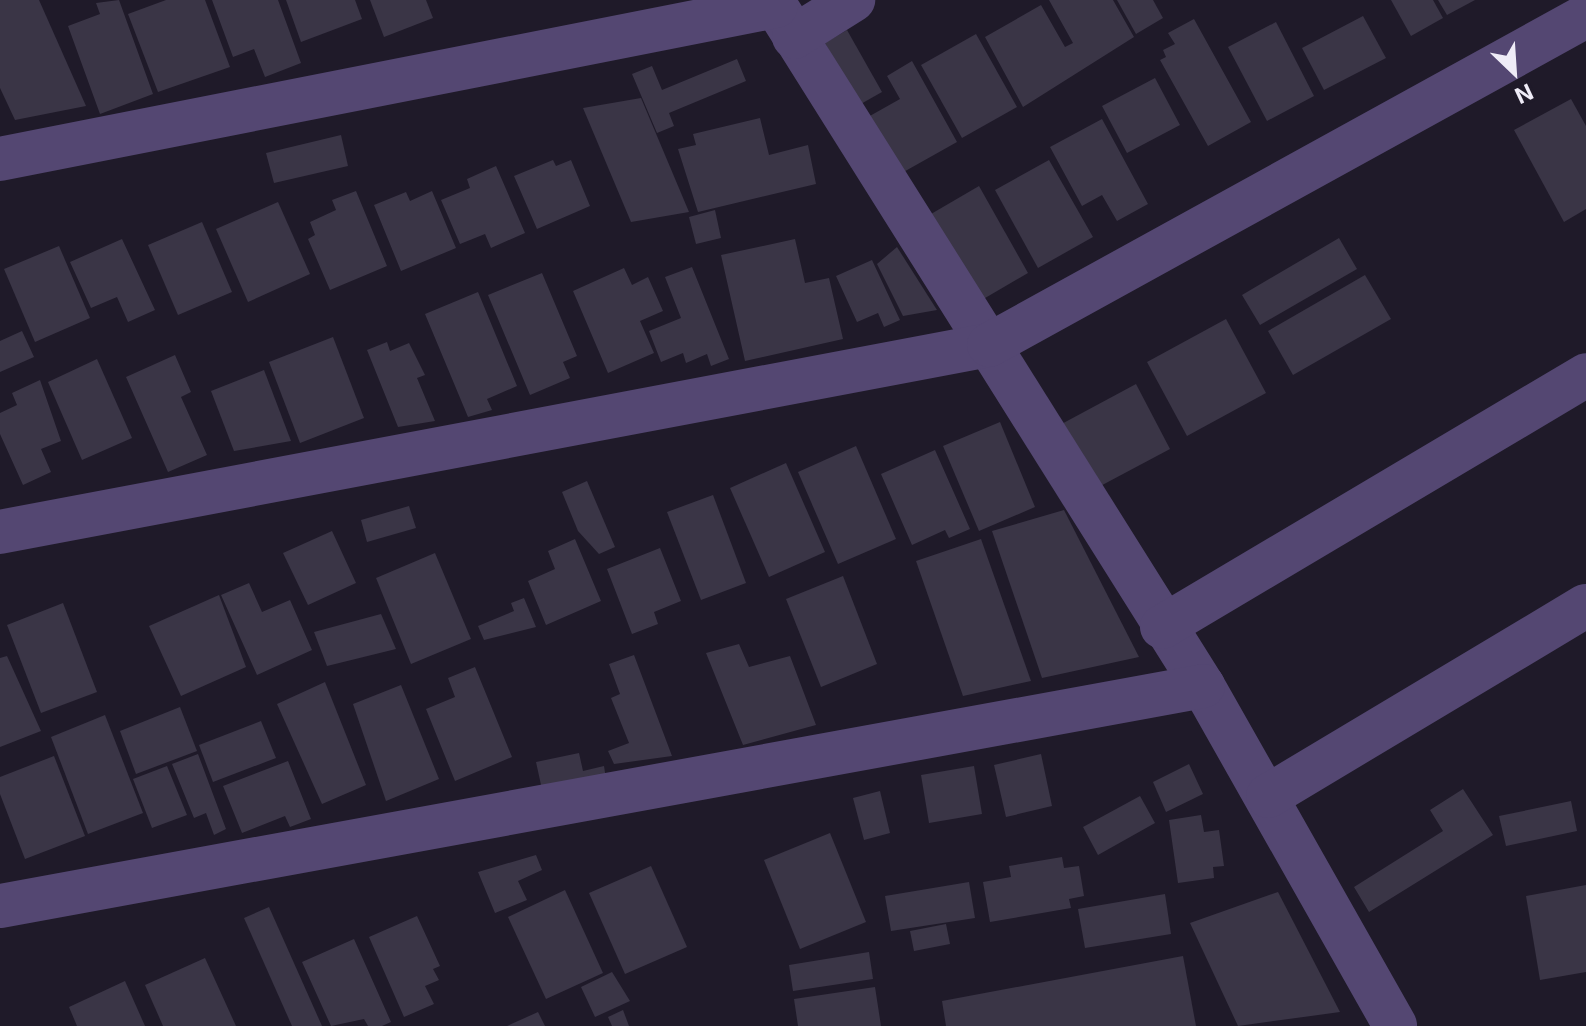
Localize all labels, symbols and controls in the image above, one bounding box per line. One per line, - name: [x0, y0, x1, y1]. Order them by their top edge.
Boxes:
- north arrow: [1474, 32, 1554, 112]
- text: N: [1511, 78, 1537, 109]

